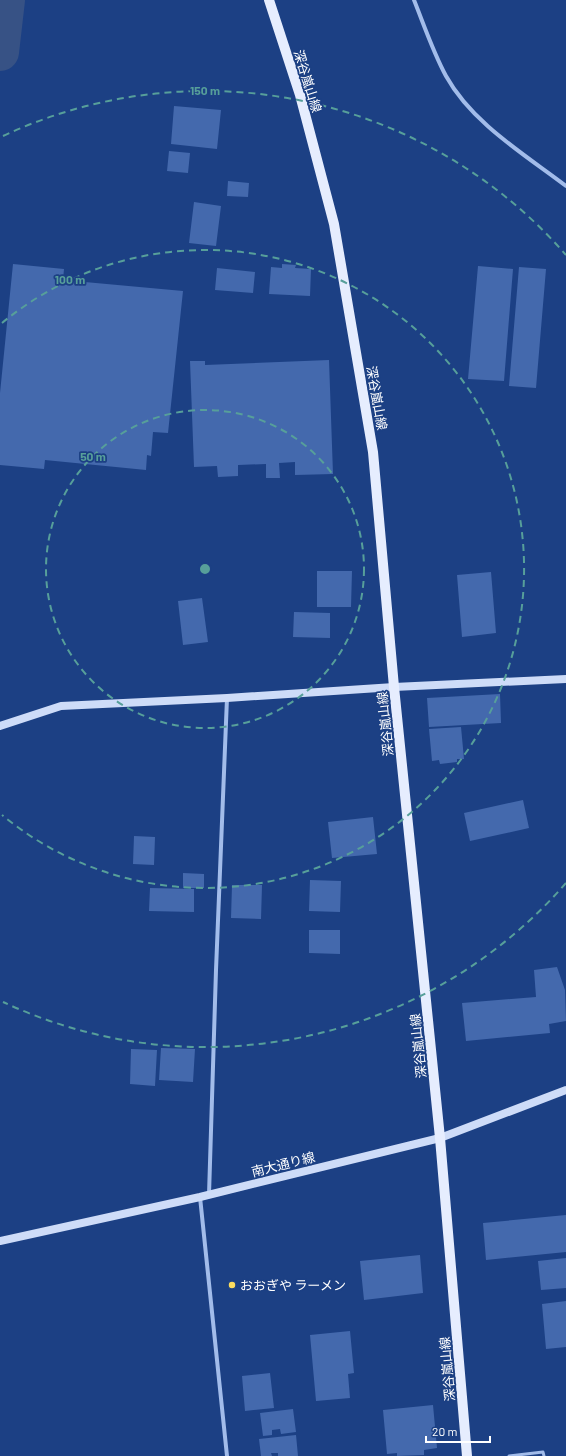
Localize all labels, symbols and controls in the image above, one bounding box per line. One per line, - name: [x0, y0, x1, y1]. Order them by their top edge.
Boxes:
- street label: 深谷嵐山線: [291, 48, 325, 114]
- text: 150 m: [190, 83, 220, 97]
- text: 100 m: [55, 272, 85, 286]
- street label: 深谷嵐山線: [363, 365, 391, 431]
- text: 50 m: [80, 449, 106, 463]
- centre of rings: [198, 562, 212, 576]
- street label: 深谷嵐山線: [374, 691, 396, 757]
- street label: 深谷嵐山線: [407, 1013, 429, 1079]
- street label: 南大通り線: [250, 1148, 316, 1180]
- place label: おおぎや ラーメン: [240, 1277, 346, 1293]
- marker: おおぎや ラーメン: [227, 1280, 237, 1290]
- street label: 深谷嵐山線: [436, 1336, 458, 1402]
- scale bar: [426, 1418, 490, 1444]
- text: 20 m: [432, 1424, 458, 1438]

